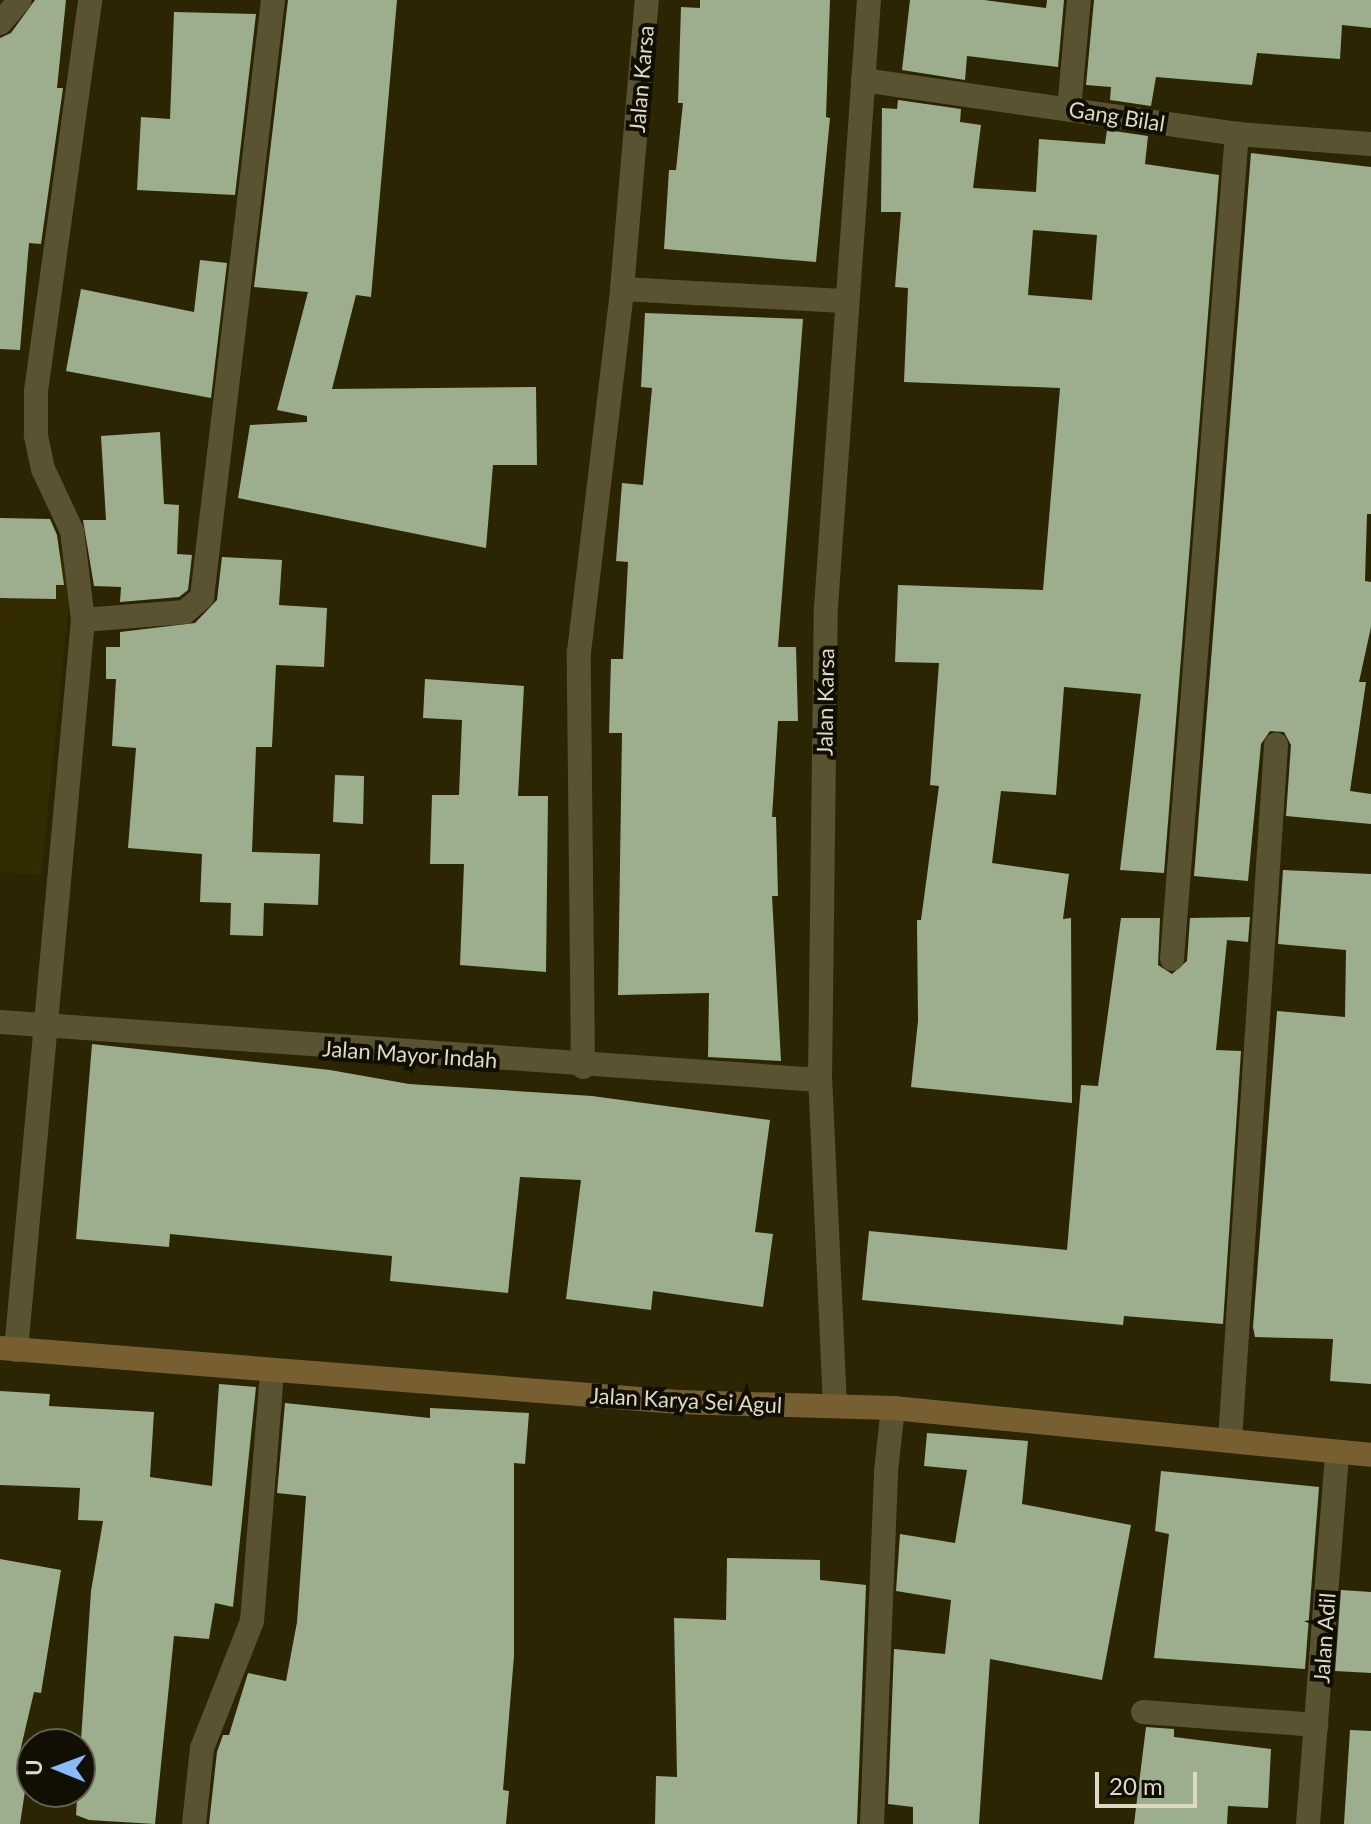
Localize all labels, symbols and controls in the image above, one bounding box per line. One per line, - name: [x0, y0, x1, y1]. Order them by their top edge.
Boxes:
- street label: Jalan Karsa: [623, 24, 659, 134]
- street label: Gang Bilal: [1067, 95, 1167, 137]
- street label: Jalan Karsa: [811, 648, 839, 756]
- street label: Jalan Mayor Indah: [322, 1035, 498, 1073]
- street label: Jalan Karya Sei Agul: [589, 1382, 783, 1418]
- street label: Jalan Adil: [1308, 1592, 1340, 1684]
- north arrow: [16, 1728, 96, 1808]
- scale bar: [1099, 1756, 1201, 1806]
- text: U: [20, 1759, 47, 1776]
- text: 20 m: [1109, 1771, 1163, 1800]

